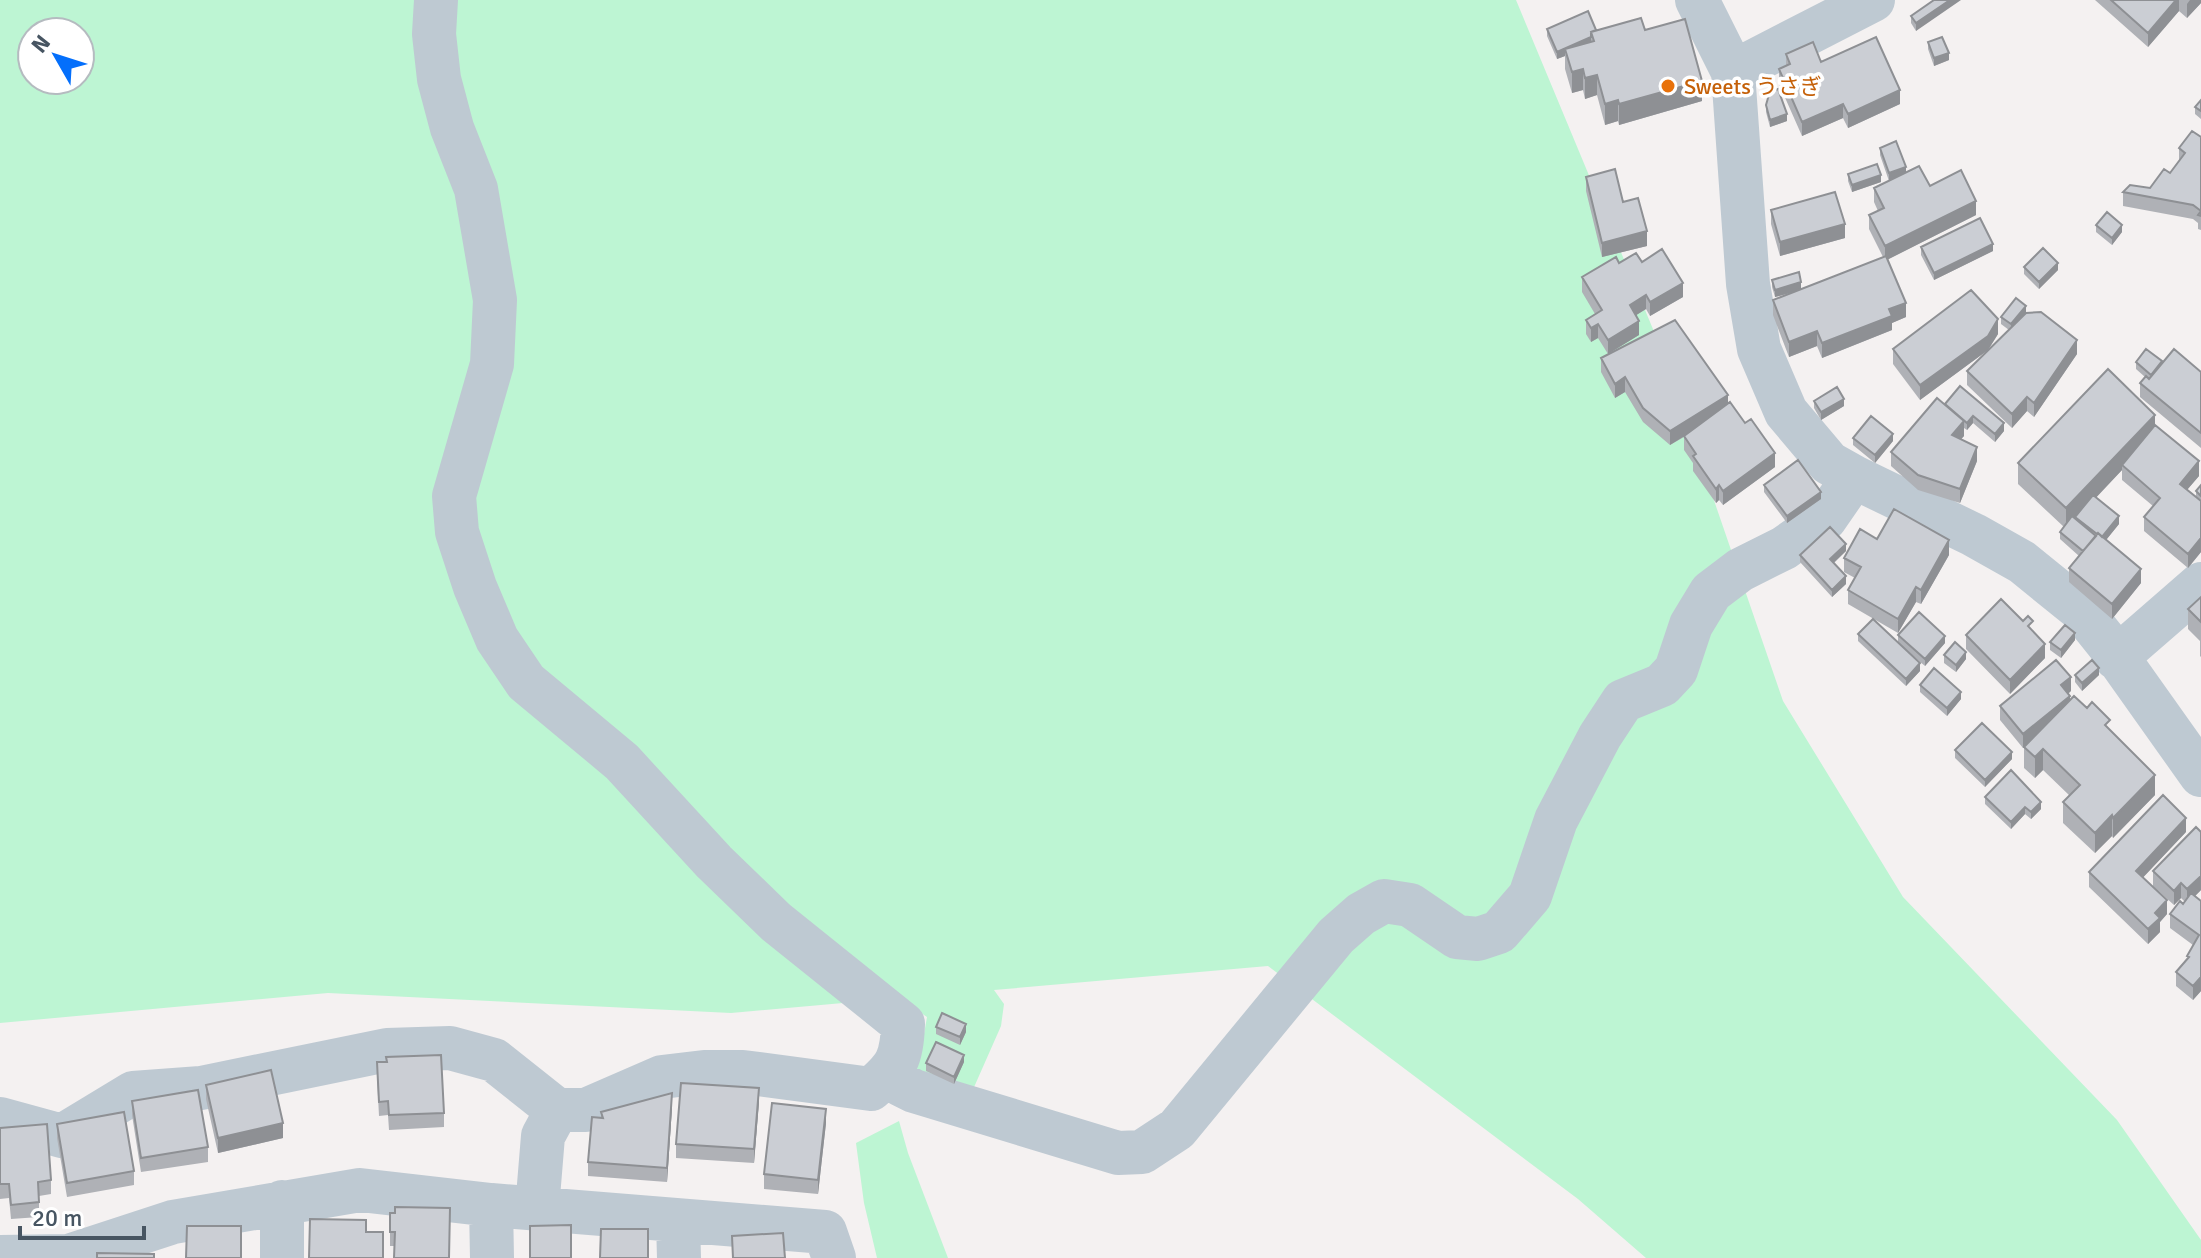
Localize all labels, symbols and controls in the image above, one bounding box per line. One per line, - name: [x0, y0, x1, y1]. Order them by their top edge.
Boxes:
- north arrow: [16, 16, 96, 96]
- text: N: [26, 29, 56, 58]
- place label: Sweets うさぎ: [1684, 73, 1822, 100]
- marker: Sweets うさぎ: [1659, 77, 1677, 95]
- scale bar: [20, 1190, 144, 1240]
- text: 20 m: [32, 1203, 82, 1233]

